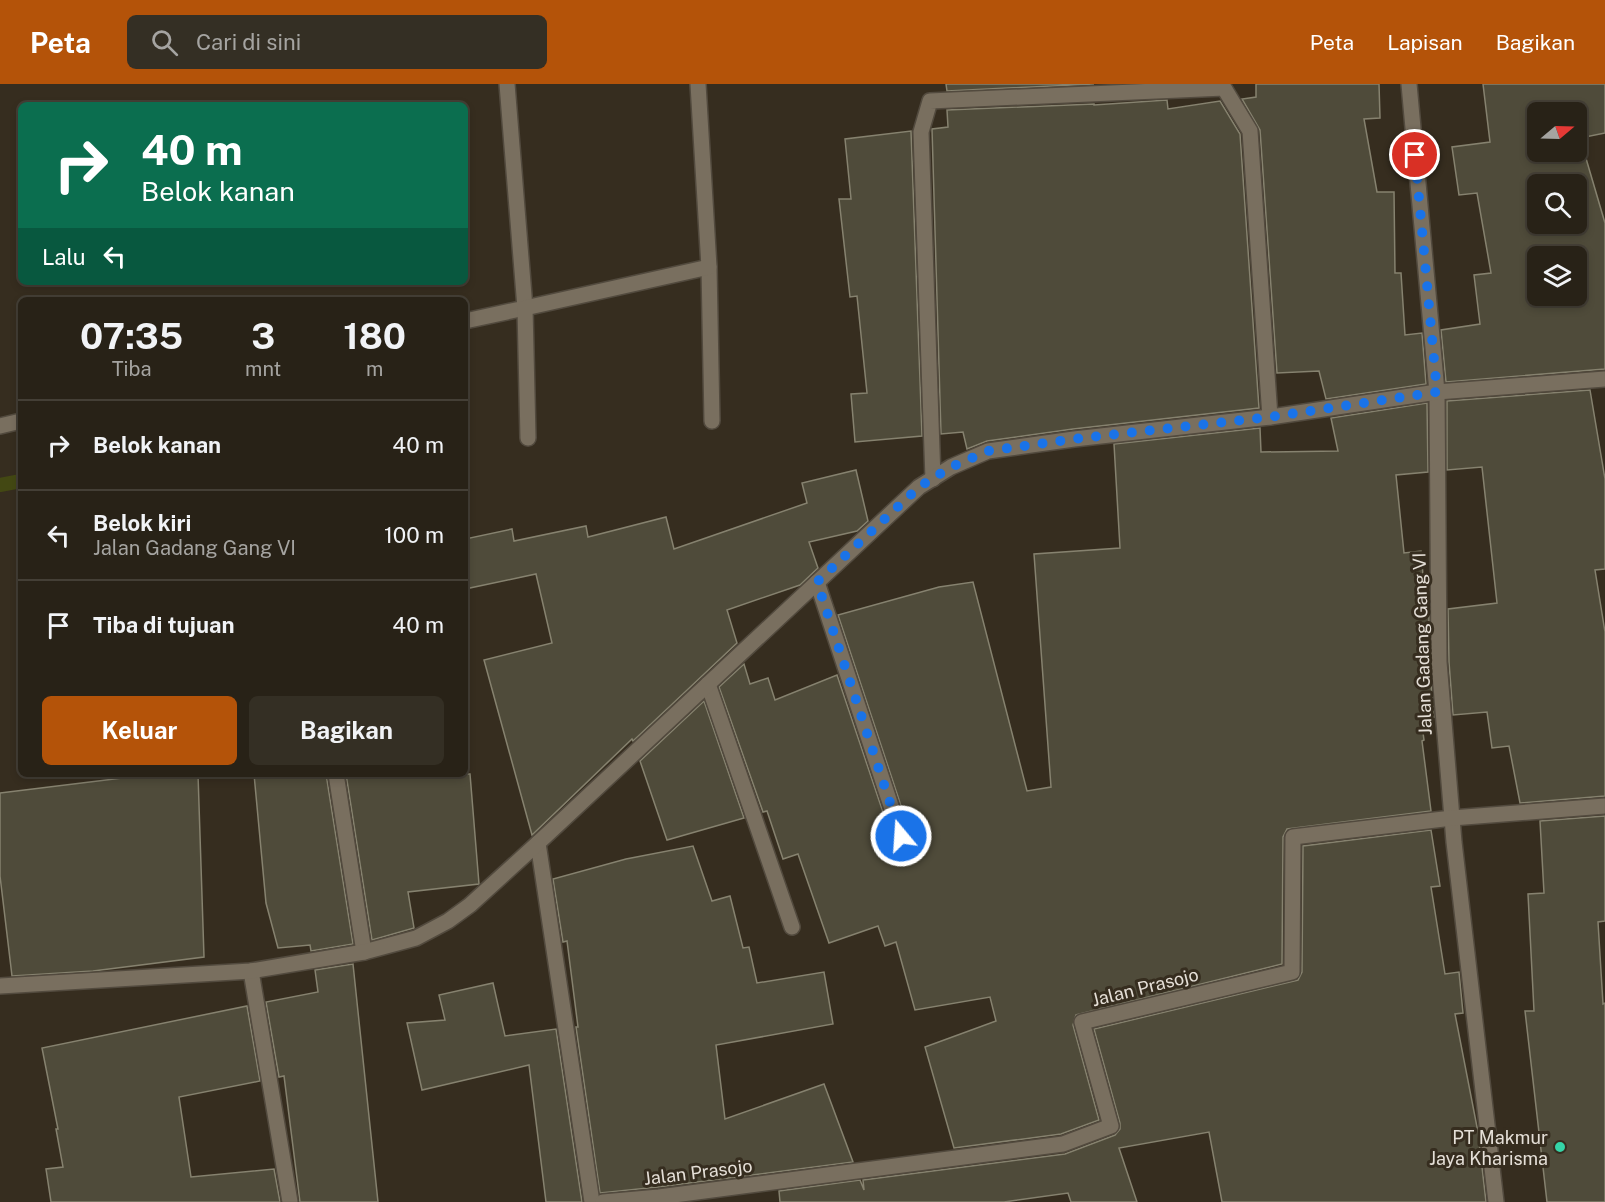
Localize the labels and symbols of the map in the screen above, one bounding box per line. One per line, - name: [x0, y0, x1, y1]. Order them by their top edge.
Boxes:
- north arrow: [1527, 102, 1587, 162]
- pin: [1389, 129, 1440, 180]
- street label: Jalan Gadang Gang VI: [1408, 552, 1436, 736]
- position arrow: [869, 804, 933, 868]
- street label: Jalan Prasojo: [1089, 964, 1201, 1010]
- place label: PT Makmur Jaya Kharisma: [1429, 1127, 1548, 1169]
- marker: PT Makmur Jaya Kharisma: [1553, 1140, 1567, 1154]
- street label: Jalan Prasojo: [643, 1155, 753, 1189]

